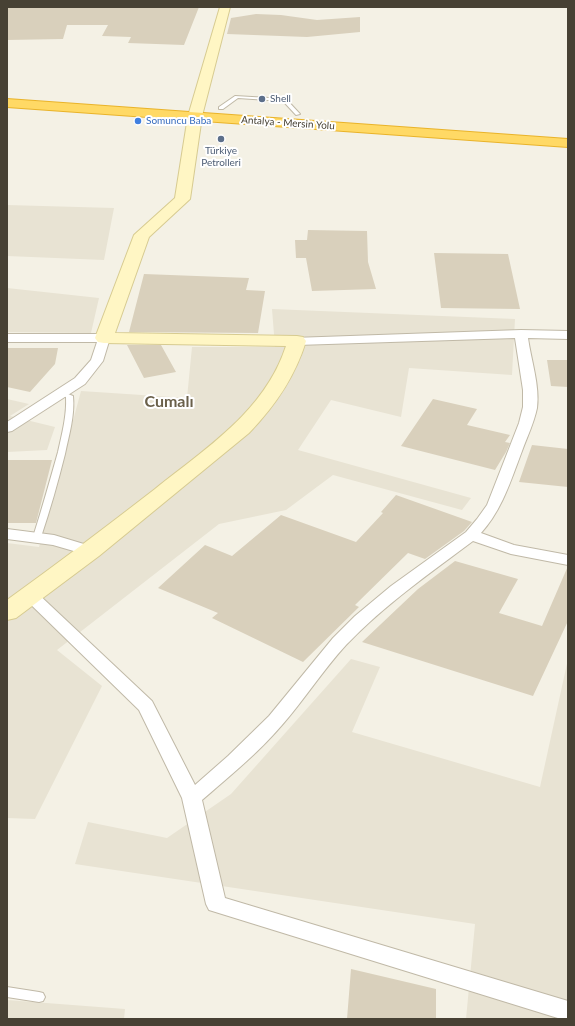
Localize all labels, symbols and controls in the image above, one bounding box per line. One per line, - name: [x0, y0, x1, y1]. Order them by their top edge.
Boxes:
- place label: Shell: [270, 93, 291, 105]
- marker: Shell: [257, 94, 267, 104]
- street label: Antalya - Mersin Yolu: [241, 114, 335, 132]
- place label: Somuncu Baba: [146, 115, 211, 127]
- marker: Somuncu Baba: [133, 116, 143, 126]
- marker: Türkiye Petrolleri: [216, 134, 226, 144]
- place label: Türkiye Petrolleri: [201, 145, 241, 168]
- district label: Cumalı: [144, 392, 194, 412]

